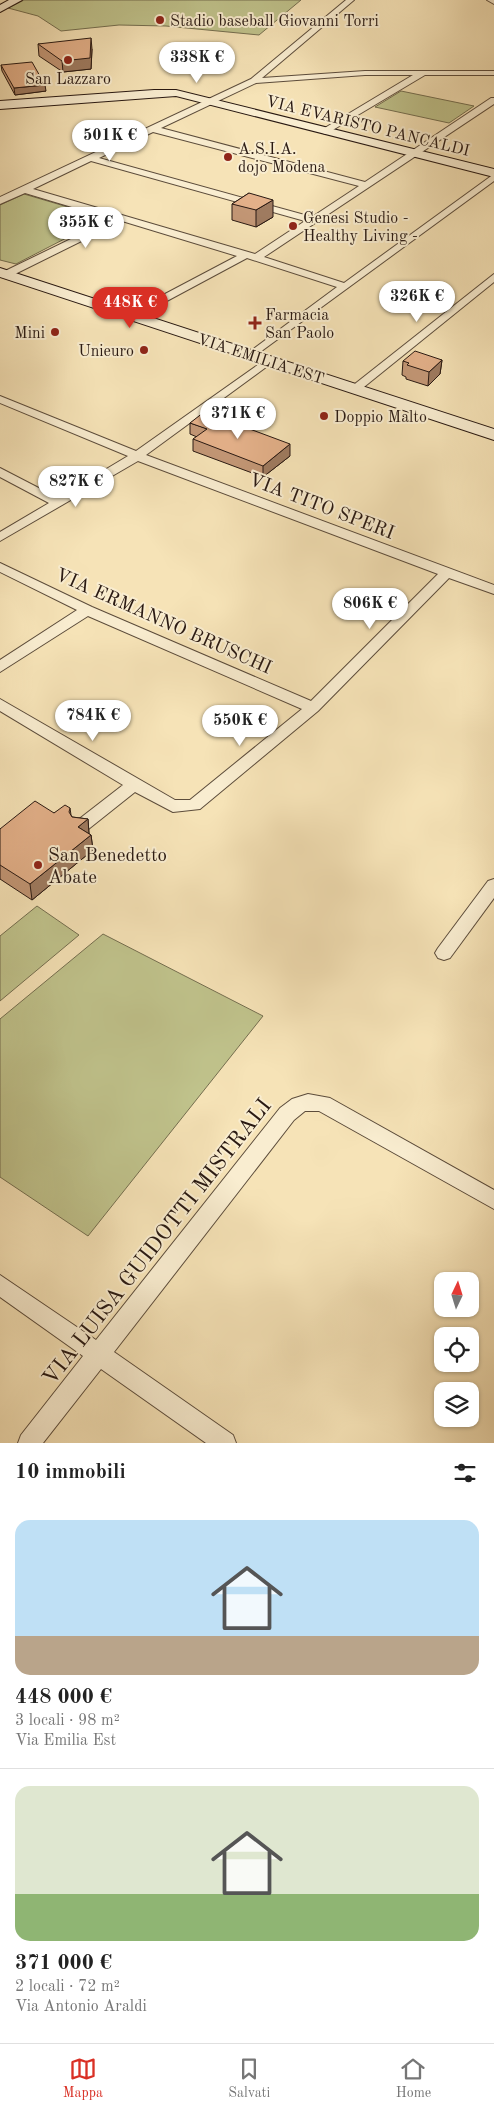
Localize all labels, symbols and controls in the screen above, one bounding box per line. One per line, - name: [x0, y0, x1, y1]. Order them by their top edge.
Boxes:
- marker: Stadio baseball Giovanni Torri: [154, 14, 166, 26]
- place label: Stadio baseball Giovanni Torri: [170, 14, 379, 30]
- pin: 338K €: [156, 42, 238, 84]
- text: 338K €: [170, 50, 224, 66]
- marker: San Lazzaro: [62, 54, 74, 66]
- place label: San Lazzaro: [25, 72, 111, 88]
- street label: VIA EVARISTO PANCALDI: [264, 94, 471, 160]
- pin: 501K €: [69, 120, 151, 162]
- text: 501K €: [83, 128, 137, 144]
- place label: A.S.I.A. dojo Modena: [238, 142, 326, 176]
- marker: A.S.I.A. dojo Modena: [222, 151, 234, 163]
- pin: 355K €: [45, 206, 127, 249]
- place label: Genesi Studio - Healthy Living -: [303, 211, 418, 245]
- text: 355K €: [59, 215, 113, 231]
- marker: Genesi Studio - Healthy Living -: [287, 220, 299, 232]
- pin: 326K €: [376, 280, 458, 323]
- pin: 448K €: [89, 286, 171, 329]
- text: 326K €: [390, 289, 444, 305]
- text: 448K €: [103, 295, 157, 311]
- place label: Farmacia San Paolo: [265, 308, 334, 342]
- marker: Farmacia San Paolo: [249, 317, 261, 329]
- place label: Mini: [14, 326, 45, 342]
- marker: Mini: [49, 326, 61, 338]
- street label: VIA EMILIA EST: [195, 332, 326, 388]
- place label: Unieuro: [78, 344, 134, 360]
- marker: Unieuro: [138, 344, 150, 356]
- pin: 371K €: [197, 398, 279, 440]
- text: 371K €: [211, 406, 265, 422]
- marker: Doppio Malto: [318, 410, 330, 422]
- place label: Doppio Malto: [334, 410, 427, 426]
- pin: 827K €: [35, 466, 117, 508]
- street label: VIA TITO SPERI: [246, 471, 396, 544]
- text: 827K €: [49, 474, 103, 490]
- street label: VIA ERMANNO BRUSCHI: [52, 566, 274, 679]
- pin: 806K €: [329, 588, 411, 630]
- text: 806K €: [343, 596, 397, 612]
- pin: 784K €: [52, 700, 134, 742]
- pin: 550K €: [199, 704, 281, 747]
- text: 784K €: [66, 708, 120, 724]
- text: 550K €: [213, 713, 267, 729]
- place label: San Benedetto Abate: [48, 847, 167, 888]
- marker: San Benedetto Abate: [32, 859, 44, 871]
- street label: VIA LUISA GUIDOTTI MISTRALI: [39, 1095, 276, 1390]
- north arrow: [434, 1272, 479, 1318]
- map controls: [434, 1272, 479, 1427]
- button: locate: [434, 1327, 479, 1372]
- button: layers: [434, 1382, 479, 1427]
- icon: filters: [451, 1459, 479, 1487]
- text: 10 immobili: [15, 1462, 126, 1483]
- icon: home: [202, 1553, 292, 1643]
- text: 448 000 €: [15, 1687, 112, 1708]
- text: 3 locali · 98 m²: [15, 1713, 120, 1729]
- text: Via Emilia Est: [15, 1733, 116, 1749]
- icon: home: [202, 1818, 292, 1908]
- text: 371 000 €: [15, 1953, 112, 1974]
- text: 2 locali · 72 m²: [15, 1979, 120, 1995]
- text: Via Antonio Araldi: [15, 1999, 147, 2015]
- tab: Mappa: [63, 2055, 103, 2102]
- tab: Salvati: [228, 2055, 270, 2102]
- tab: Home: [396, 2055, 431, 2102]

